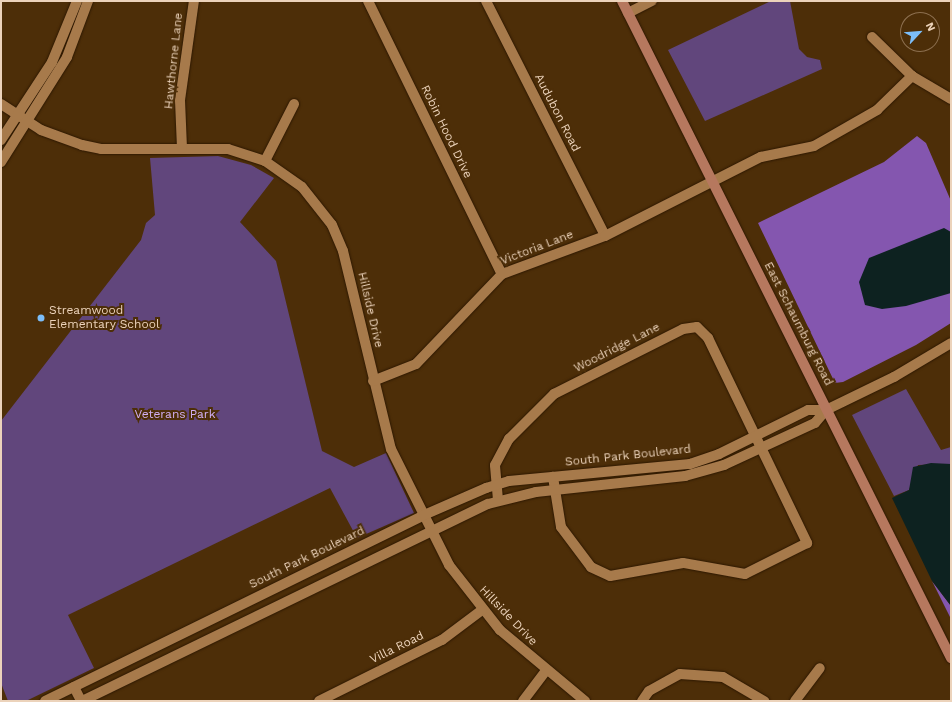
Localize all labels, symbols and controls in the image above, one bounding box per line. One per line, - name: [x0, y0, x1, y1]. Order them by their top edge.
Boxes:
- street label: Hawthorne Lane: [162, 12, 186, 110]
- north arrow: [900, 12, 940, 52]
- text: N: [923, 20, 938, 33]
- street label: Audubon Road: [531, 72, 583, 154]
- street label: Robin Hood Drive: [417, 83, 475, 181]
- street label: Victoria Lane: [498, 227, 576, 269]
- street label: East Schaumburg Road: [761, 260, 835, 388]
- street label: Hillside Drive: [354, 271, 386, 349]
- place label: Streamwood Elementary School: [49, 304, 160, 332]
- marker: Streamwood Elementary School: [36, 313, 46, 323]
- street label: Woodridge Lane: [572, 320, 662, 376]
- park label: Veterans Park: [134, 408, 216, 422]
- street label: South Park Boulevard: [564, 442, 692, 470]
- street label: South Park Boulevard: [247, 524, 367, 592]
- street label: Hillside Drive: [476, 583, 540, 649]
- street label: Villa Road: [368, 629, 426, 667]

